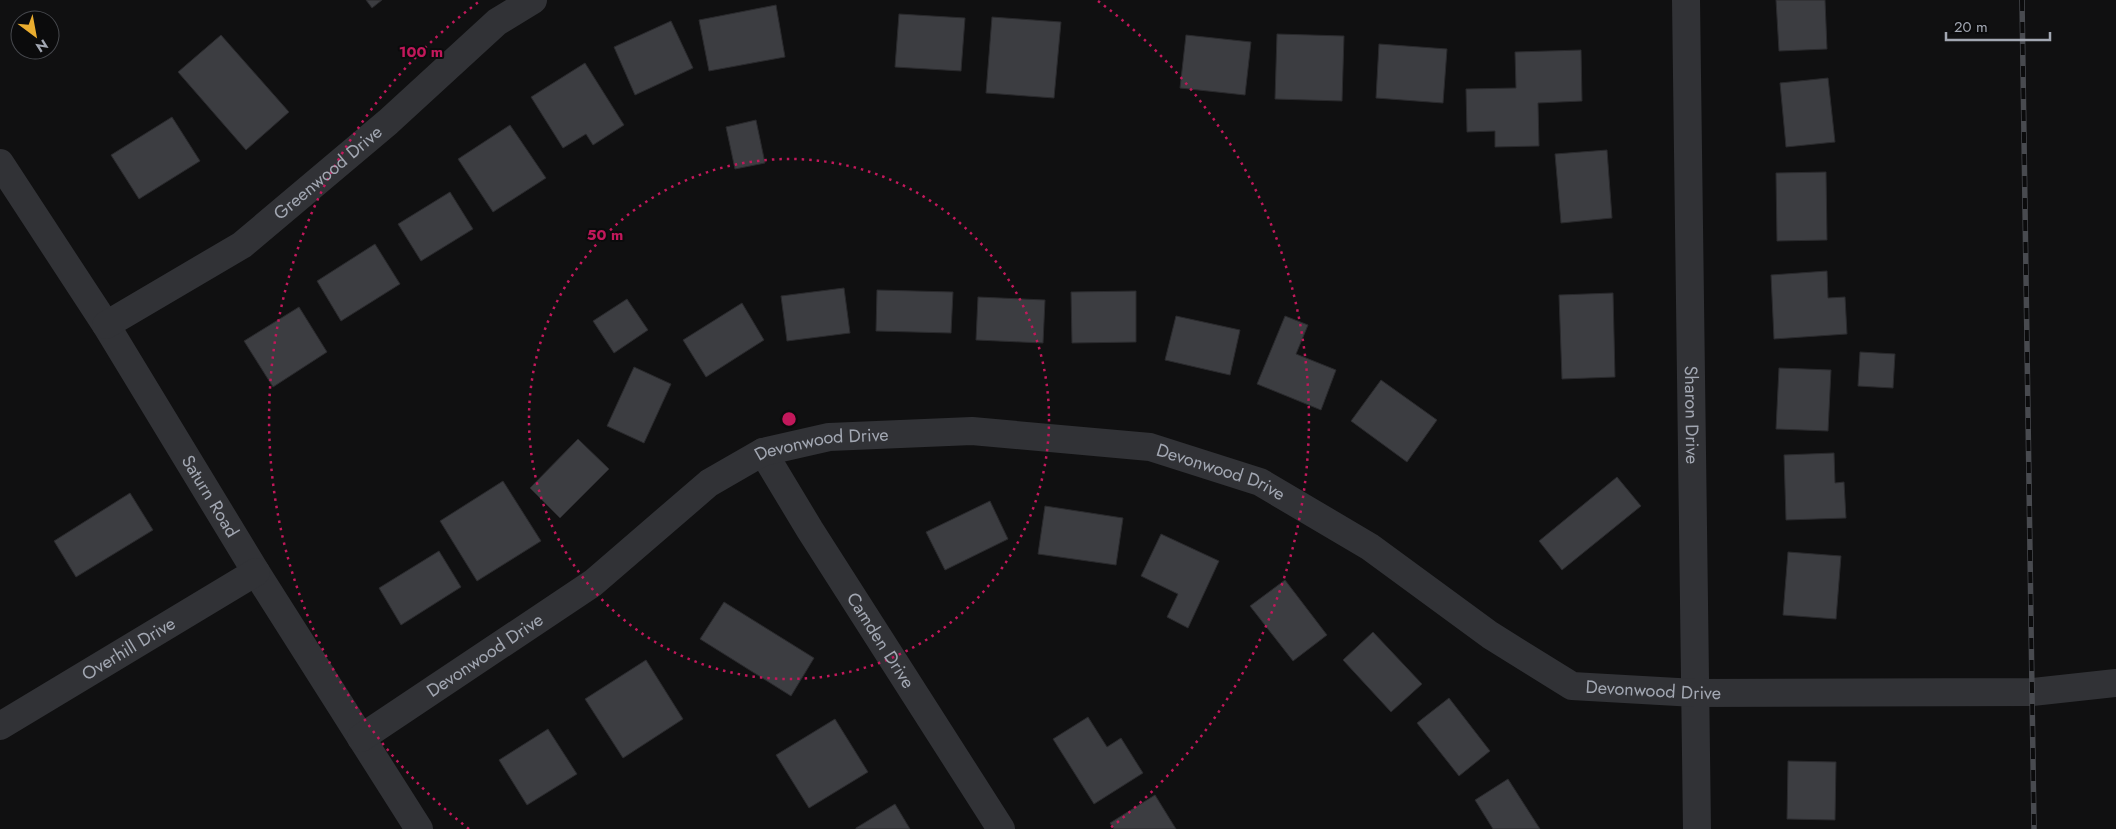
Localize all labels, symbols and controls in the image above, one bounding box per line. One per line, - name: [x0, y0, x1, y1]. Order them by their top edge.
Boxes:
- north arrow: [10, 10, 60, 60]
- scale bar: [1946, 10, 2050, 42]
- text: 20 m: [1954, 16, 1988, 38]
- text: N: [32, 35, 52, 57]
- text: 100 m: [399, 41, 443, 63]
- street label: Greenwood Drive: [268, 119, 388, 226]
- text: 50 m: [587, 224, 623, 246]
- street label: Sharon Drive: [1678, 365, 1705, 464]
- centre of rings: [780, 410, 798, 428]
- street label: Devonwood Drive: [749, 422, 889, 467]
- street label: Devonwood Drive: [1153, 437, 1290, 507]
- street label: Saturn Road: [175, 450, 245, 542]
- street label: Camden Drive: [840, 587, 921, 693]
- street label: Devonwood Drive: [421, 607, 548, 704]
- street label: Overhill Drive: [77, 610, 180, 687]
- street label: Devonwood Drive: [1585, 674, 1721, 706]

